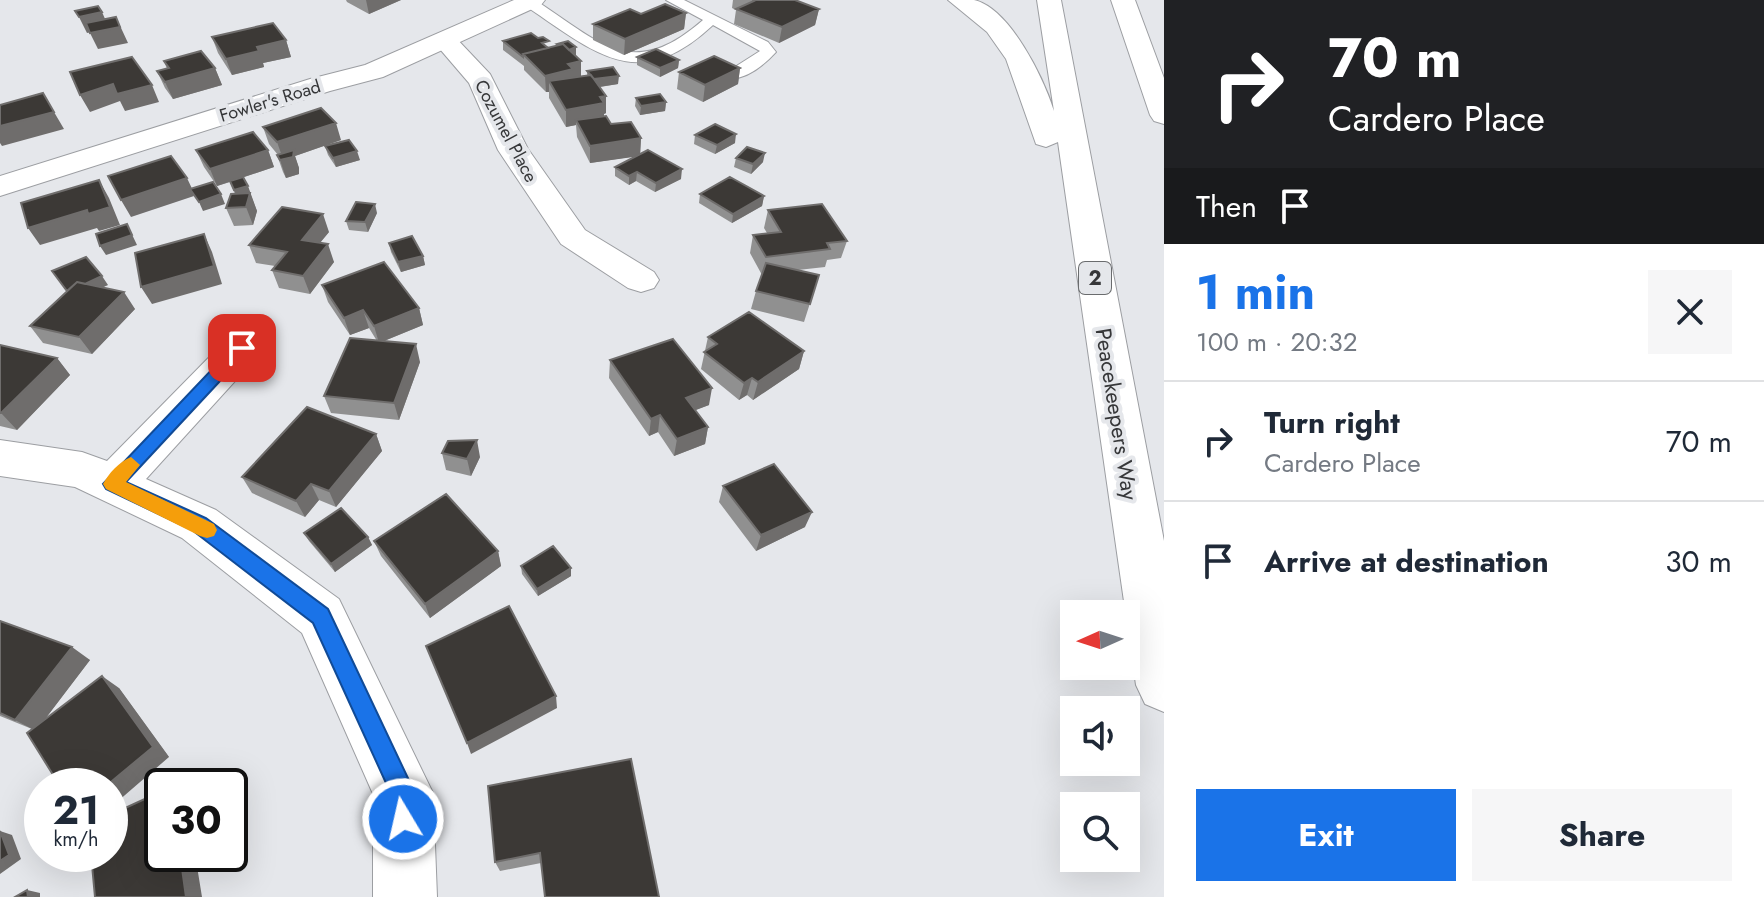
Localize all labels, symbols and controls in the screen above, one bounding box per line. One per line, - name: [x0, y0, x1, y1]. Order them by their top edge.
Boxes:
- text: 70 m: [1328, 17, 1462, 98]
- icon: right: [1196, 32, 1300, 136]
- street label: Fowler's Road: [216, 73, 324, 129]
- street label: Cozumel Place: [468, 75, 544, 187]
- text: Cardero Place: [1328, 92, 1545, 144]
- icon: arrive: [1273, 184, 1317, 228]
- text: Then: [1196, 185, 1257, 228]
- text: 1 min: [1196, 258, 1315, 327]
- road number: 2: [1079, 262, 1111, 294]
- button: close: [1648, 270, 1732, 354]
- pin: [208, 314, 276, 382]
- text: 100 m · 20:32: [1196, 323, 1358, 361]
- icon: arrive: [220, 326, 264, 370]
- street label: Peacekeepers Way: [1088, 326, 1146, 503]
- text: Turn right: [1264, 401, 1400, 444]
- icon: right: [1196, 419, 1240, 463]
- text: 70 m: [1666, 420, 1732, 463]
- text: Cardero Place: [1264, 444, 1421, 482]
- icon: arrive: [1196, 539, 1240, 583]
- text: Arrive at destination: [1264, 540, 1549, 583]
- text: 30 m: [1665, 540, 1732, 583]
- north arrow: [1060, 600, 1140, 680]
- map controls: [1060, 600, 1140, 872]
- button: sound: [1060, 696, 1140, 776]
- speed limit sign: 30: [144, 768, 248, 872]
- position arrow: [361, 777, 445, 861]
- text: 21: [53, 781, 99, 839]
- button: Exit: [1196, 789, 1456, 881]
- button: Share: [1472, 789, 1732, 881]
- button: search: [1060, 792, 1140, 872]
- text: km/h: [53, 825, 99, 854]

